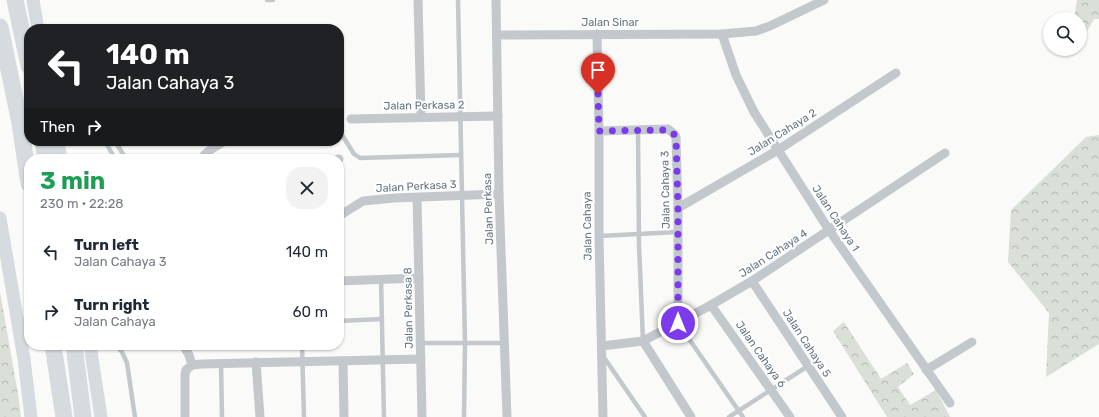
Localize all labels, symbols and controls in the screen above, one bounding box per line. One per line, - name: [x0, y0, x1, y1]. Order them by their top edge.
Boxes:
- map controls: [1043, 12, 1087, 56]
- button: search: [1043, 12, 1087, 56]
- street label: Jalan Sinar: [581, 16, 640, 29]
- text: 140 m: [106, 38, 190, 71]
- icon: left: [40, 40, 92, 92]
- pin: [581, 53, 615, 94]
- icon: arrive: [587, 59, 609, 81]
- text: Jalan Cahaya 3: [106, 72, 234, 94]
- street label: Jalan Perkasa 2: [383, 98, 465, 113]
- street label: Jalan Cahaya 2: [746, 106, 819, 159]
- icon: right: [83, 116, 105, 138]
- text: Then: [40, 118, 75, 136]
- street label: Jalan Cahaya 3: [658, 150, 673, 229]
- text: 3 min: [40, 167, 105, 195]
- button: close: [286, 167, 328, 209]
- street label: Jalan Perkasa: [481, 173, 496, 245]
- street label: Jalan Perkasa 3: [375, 178, 457, 195]
- street label: Jalan Cahaya 1: [809, 183, 862, 254]
- street label: Jalan Cahaya: [580, 191, 595, 261]
- text: 230 m · 22:28: [40, 196, 124, 211]
- street label: Jalan Cahaya 4: [737, 226, 810, 280]
- text: Turn left: [74, 236, 139, 254]
- icon: left: [40, 241, 62, 263]
- text: 140 m: [286, 243, 328, 261]
- text: Jalan Cahaya 3: [74, 254, 167, 269]
- street label: Jalan Perkasa 8: [401, 267, 416, 349]
- text: Turn right: [74, 296, 149, 314]
- icon: right: [40, 301, 62, 323]
- position arrow: [657, 302, 699, 344]
- text: 60 m: [292, 303, 328, 321]
- street label: Jalan Cahaya 5: [780, 307, 834, 380]
- text: Jalan Cahaya: [74, 314, 156, 329]
- street label: Jalan Cahaya 6: [733, 318, 789, 390]

